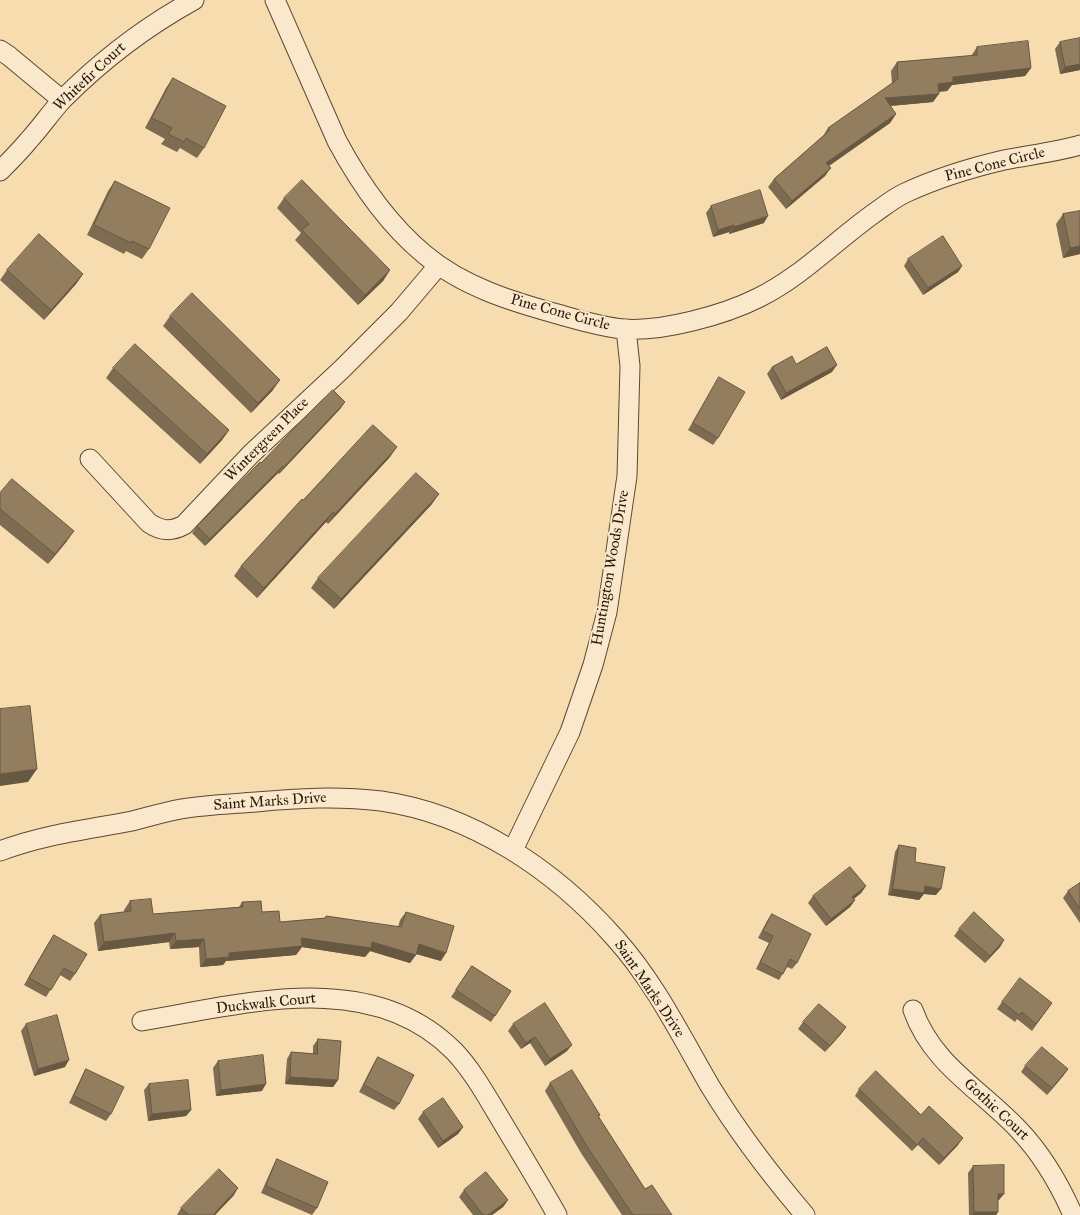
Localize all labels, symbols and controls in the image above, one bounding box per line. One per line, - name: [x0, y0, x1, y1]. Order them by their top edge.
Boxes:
- street label: Whitefir Court: [50, 39, 130, 115]
- street label: Pine Cone Circle: [943, 144, 1047, 186]
- street label: Pine Cone Circle: [508, 291, 612, 335]
- street label: Wintergreen Place: [221, 394, 313, 486]
- street label: Huntington Woods Drive: [588, 489, 634, 647]
- street label: Saint Marks Drive: [213, 789, 327, 815]
- street label: Saint Marks Drive: [610, 937, 688, 1041]
- street label: Duckwalk Court: [215, 990, 317, 1018]
- street label: Gothic Court: [960, 1075, 1032, 1145]

